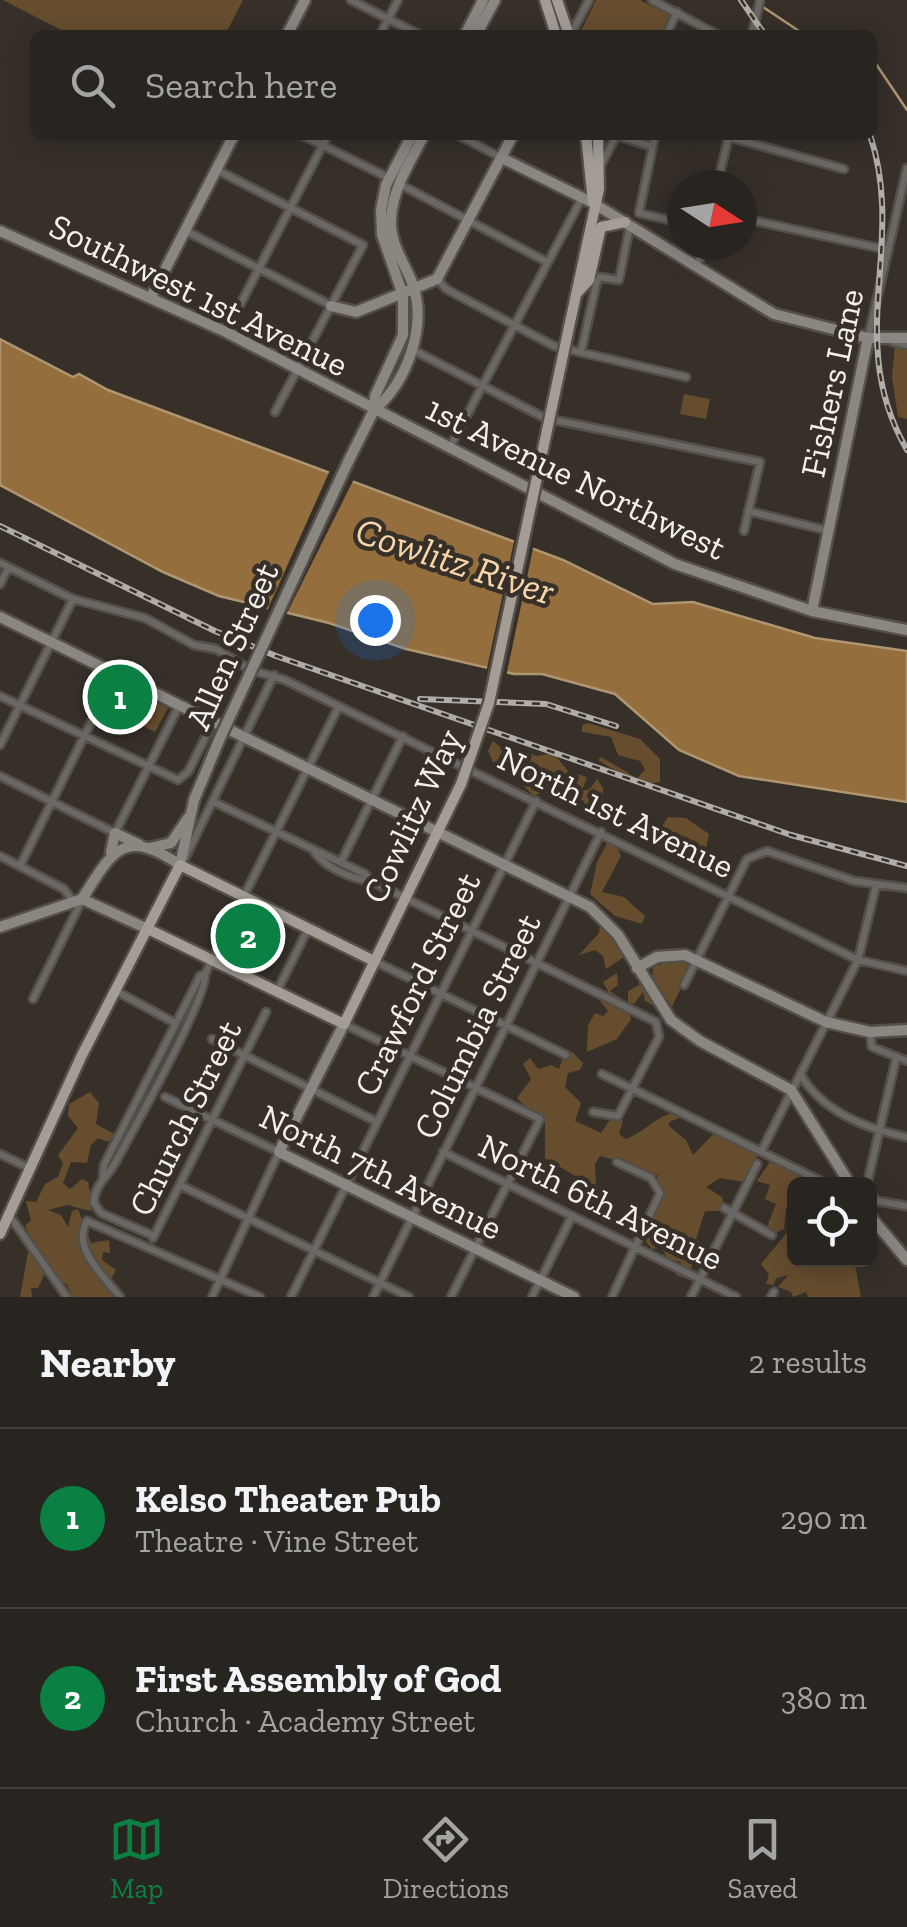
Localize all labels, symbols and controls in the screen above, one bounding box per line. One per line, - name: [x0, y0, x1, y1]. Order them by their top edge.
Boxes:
- search box: [30, 30, 877, 140]
- icon: search: [65, 58, 120, 113]
- text: Search here: [145, 62, 337, 108]
- north arrow: [667, 170, 757, 260]
- street label: Southwest 1st Avenue: [43, 204, 355, 386]
- street label: Fishers Lane: [792, 285, 872, 481]
- street label: 1st Avenue Northwest: [419, 387, 733, 569]
- water label: Cowlitz River: [350, 507, 561, 615]
- street label: Allen Street: [177, 556, 287, 736]
- your location: [350, 595, 401, 646]
- pin: 1: [88, 660, 152, 734]
- street label: Cowlitz Way: [353, 722, 471, 910]
- street label: North 1st Avenue: [491, 737, 741, 887]
- street label: Crawford Street: [345, 865, 489, 1103]
- pin: 2: [216, 898, 280, 974]
- street label: Columbia Street: [404, 907, 550, 1145]
- street label: Church Street: [120, 1013, 250, 1223]
- street label: North 7th Avenue: [253, 1095, 509, 1249]
- street label: North 6th Avenue: [472, 1125, 730, 1279]
- map controls: [787, 1177, 877, 1267]
- button: locate: [787, 1177, 877, 1267]
- text: Nearby: [40, 1337, 176, 1388]
- text: 2 results: [748, 1343, 867, 1381]
- text: Kelso Theater Pub: [135, 1476, 441, 1522]
- text: 1: [66, 1499, 79, 1537]
- text: 290 m: [780, 1499, 867, 1537]
- text: Theatre · Vine Street: [135, 1522, 418, 1560]
- text: First Assembly of God: [135, 1656, 501, 1702]
- text: 2: [64, 1679, 81, 1717]
- text: 380 m: [781, 1679, 867, 1717]
- text: Church · Academy Street: [135, 1702, 475, 1740]
- tab: Map: [109, 1812, 164, 1905]
- tab: Directions: [383, 1812, 509, 1905]
- tab: Saved: [728, 1812, 798, 1905]

